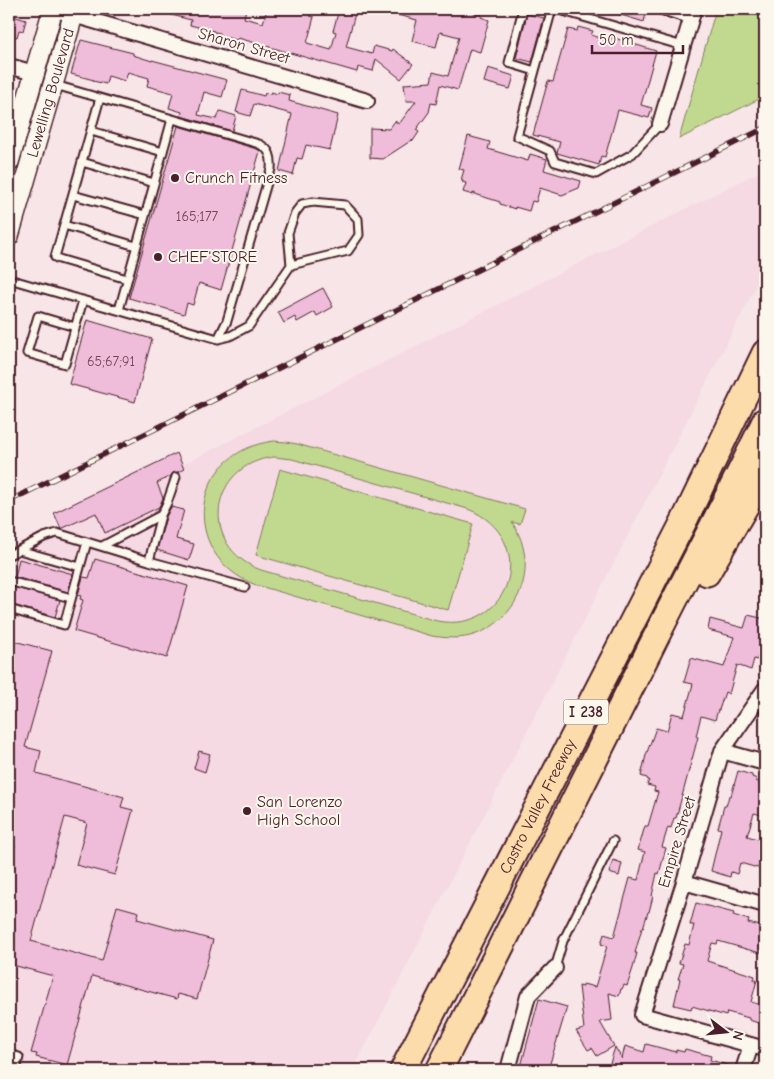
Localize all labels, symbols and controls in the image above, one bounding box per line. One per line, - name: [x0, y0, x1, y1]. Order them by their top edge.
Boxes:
- scale bar: [592, 22, 683, 54]
- street label: Sharon Street: [196, 24, 292, 68]
- street label: Lewelling Boulevard: [23, 26, 78, 160]
- text: 50 m: [599, 31, 634, 49]
- place label: Crunch Fitness: [185, 169, 288, 187]
- marker: Crunch Fitness: [169, 172, 181, 184]
- house number: 165;177: [176, 208, 219, 225]
- place label: CHEF'STORE: [168, 248, 258, 266]
- marker: CHEF'STORE: [152, 251, 164, 263]
- house number: 65;67;91: [87, 353, 135, 370]
- road number: I 238: [564, 700, 608, 724]
- street label: Castro Valley Freeway: [496, 735, 580, 877]
- place label: San Lorenzo High School: [257, 793, 342, 829]
- street label: Empire Street: [655, 794, 700, 890]
- marker: San Lorenzo High School: [241, 805, 253, 817]
- north arrow: [702, 1006, 752, 1056]
- text: N: [729, 1029, 747, 1042]

